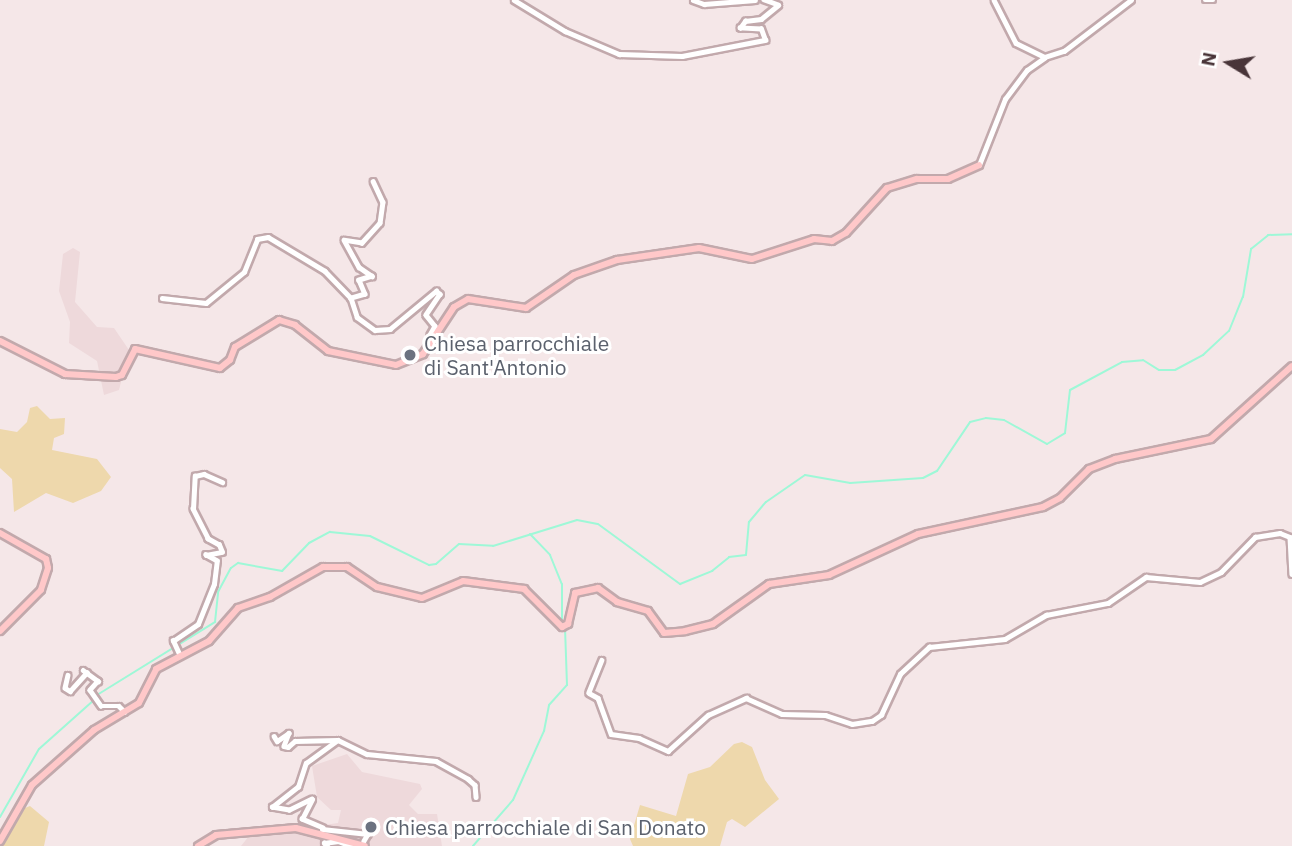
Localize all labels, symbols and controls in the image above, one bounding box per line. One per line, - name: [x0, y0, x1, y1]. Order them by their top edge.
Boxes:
- north arrow: [1194, 28, 1264, 98]
- text: N: [1195, 50, 1221, 68]
- place label: Chiesa parrocchiale di Sant'Antonio: [424, 330, 609, 380]
- marker: Chiesa parrocchiale di Sant'Antonio: [402, 347, 418, 363]
- place label: Chiesa parrocchiale di San Donato: [385, 814, 706, 840]
- marker: Chiesa parrocchiale di San Donato: [363, 819, 379, 835]

